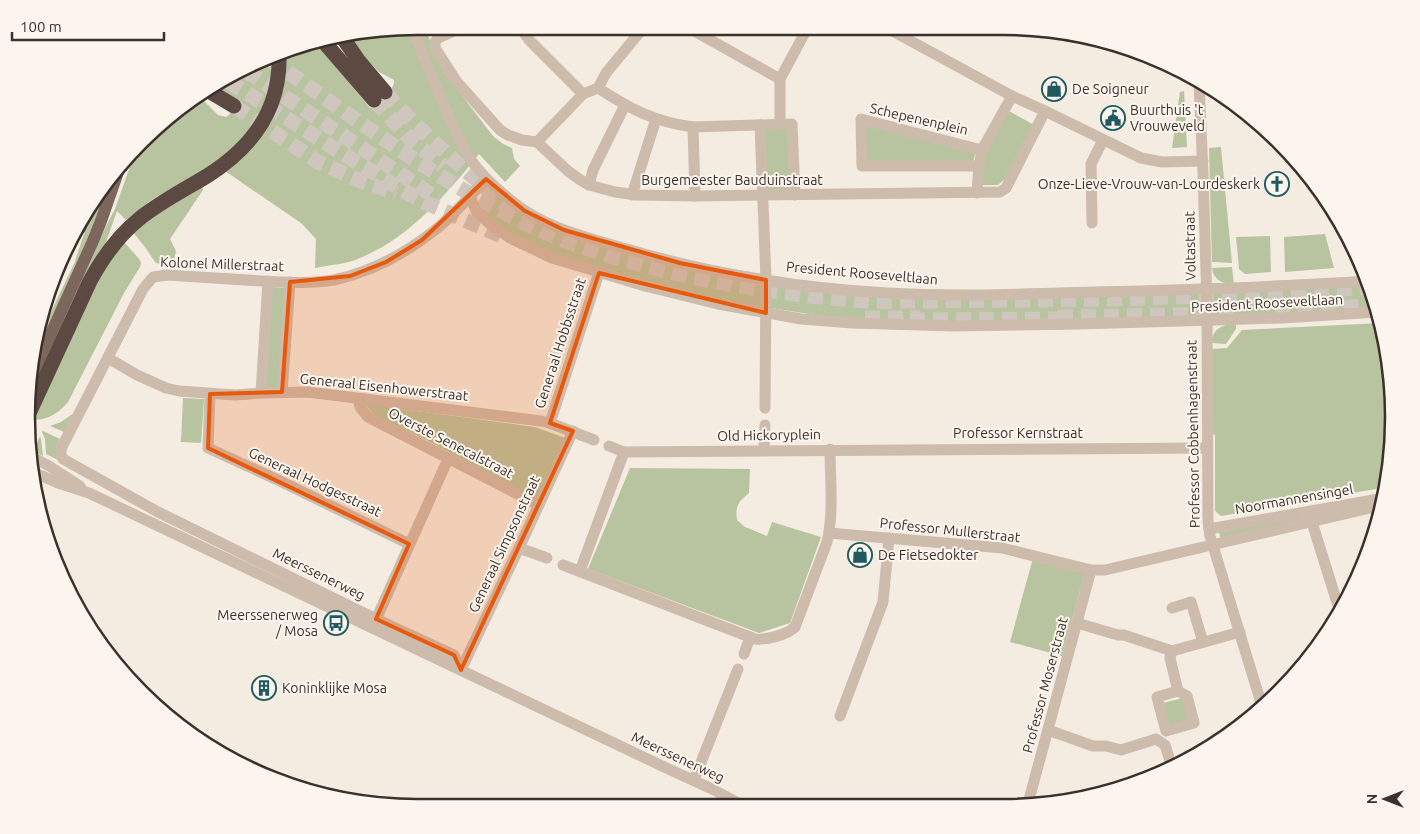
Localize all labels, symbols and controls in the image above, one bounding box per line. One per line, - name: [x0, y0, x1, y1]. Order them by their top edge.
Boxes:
- scale bar: [12, 10, 165, 42]
- text: 100 m: [20, 18, 62, 35]
- shop icon: De Soigneur: [1041, 76, 1067, 102]
- place label: De Soigneur: [1072, 81, 1150, 97]
- street label: Schepenenplein: [868, 100, 970, 138]
- place label: Buurthuis 't Vrouweveld: [1130, 102, 1205, 134]
- public building icon: Buurthuis 't Vrouweveld: [1100, 105, 1126, 131]
- church icon: Onze-Lieve-Vrouw-van-Lourdeskerk: [1264, 171, 1290, 197]
- street label: Burgemeester Bauduinstraat: [641, 172, 823, 188]
- place label: Onze-Lieve-Vrouw-van-Lourdeskerk: [1038, 176, 1260, 192]
- street label: Voltastraat: [1181, 211, 1199, 281]
- street label: Kolonel Millerstraat: [160, 254, 285, 274]
- street label: President Rooseveltlaan: [786, 258, 938, 288]
- street label: Generaal Hobbsstraat: [531, 275, 589, 410]
- street label: President Rooseveltlaan: [1191, 291, 1343, 315]
- street label: Professor Cobbenhagenstraat: [1183, 339, 1203, 528]
- street label: Generaal Eisenhowerstraat: [299, 370, 469, 404]
- street label: Overste Senecalstraat: [386, 405, 517, 482]
- street label: Professor Kernstraat: [953, 425, 1083, 441]
- street label: Old Hickoryplein: [717, 426, 821, 444]
- street label: Generaal Hodgesstraat: [246, 444, 384, 520]
- street label: Generaal Simpsonstraat: [465, 473, 543, 615]
- street label: Noormannensingel: [1234, 481, 1355, 517]
- street label: Professor Mullerstraat: [879, 515, 1021, 545]
- shop icon: De Fietsedokter: [847, 542, 873, 568]
- street label: Meerssenerweg: [270, 545, 368, 603]
- place label: De Fietsedokter: [878, 547, 979, 563]
- place label: Meerssenerweg / Mosa: [217, 607, 318, 639]
- bus stop icon: Meerssenerweg / Mosa: [323, 610, 349, 636]
- street label: Professor Moserstraat: [1019, 615, 1071, 755]
- building icon: Koninklijke Mosa: [251, 675, 277, 701]
- place label: Koninklijke Mosa: [282, 680, 387, 696]
- street label: Meerssenerweg: [629, 728, 727, 786]
- north arrow: [1360, 774, 1410, 824]
- text: N: [1364, 794, 1380, 804]

